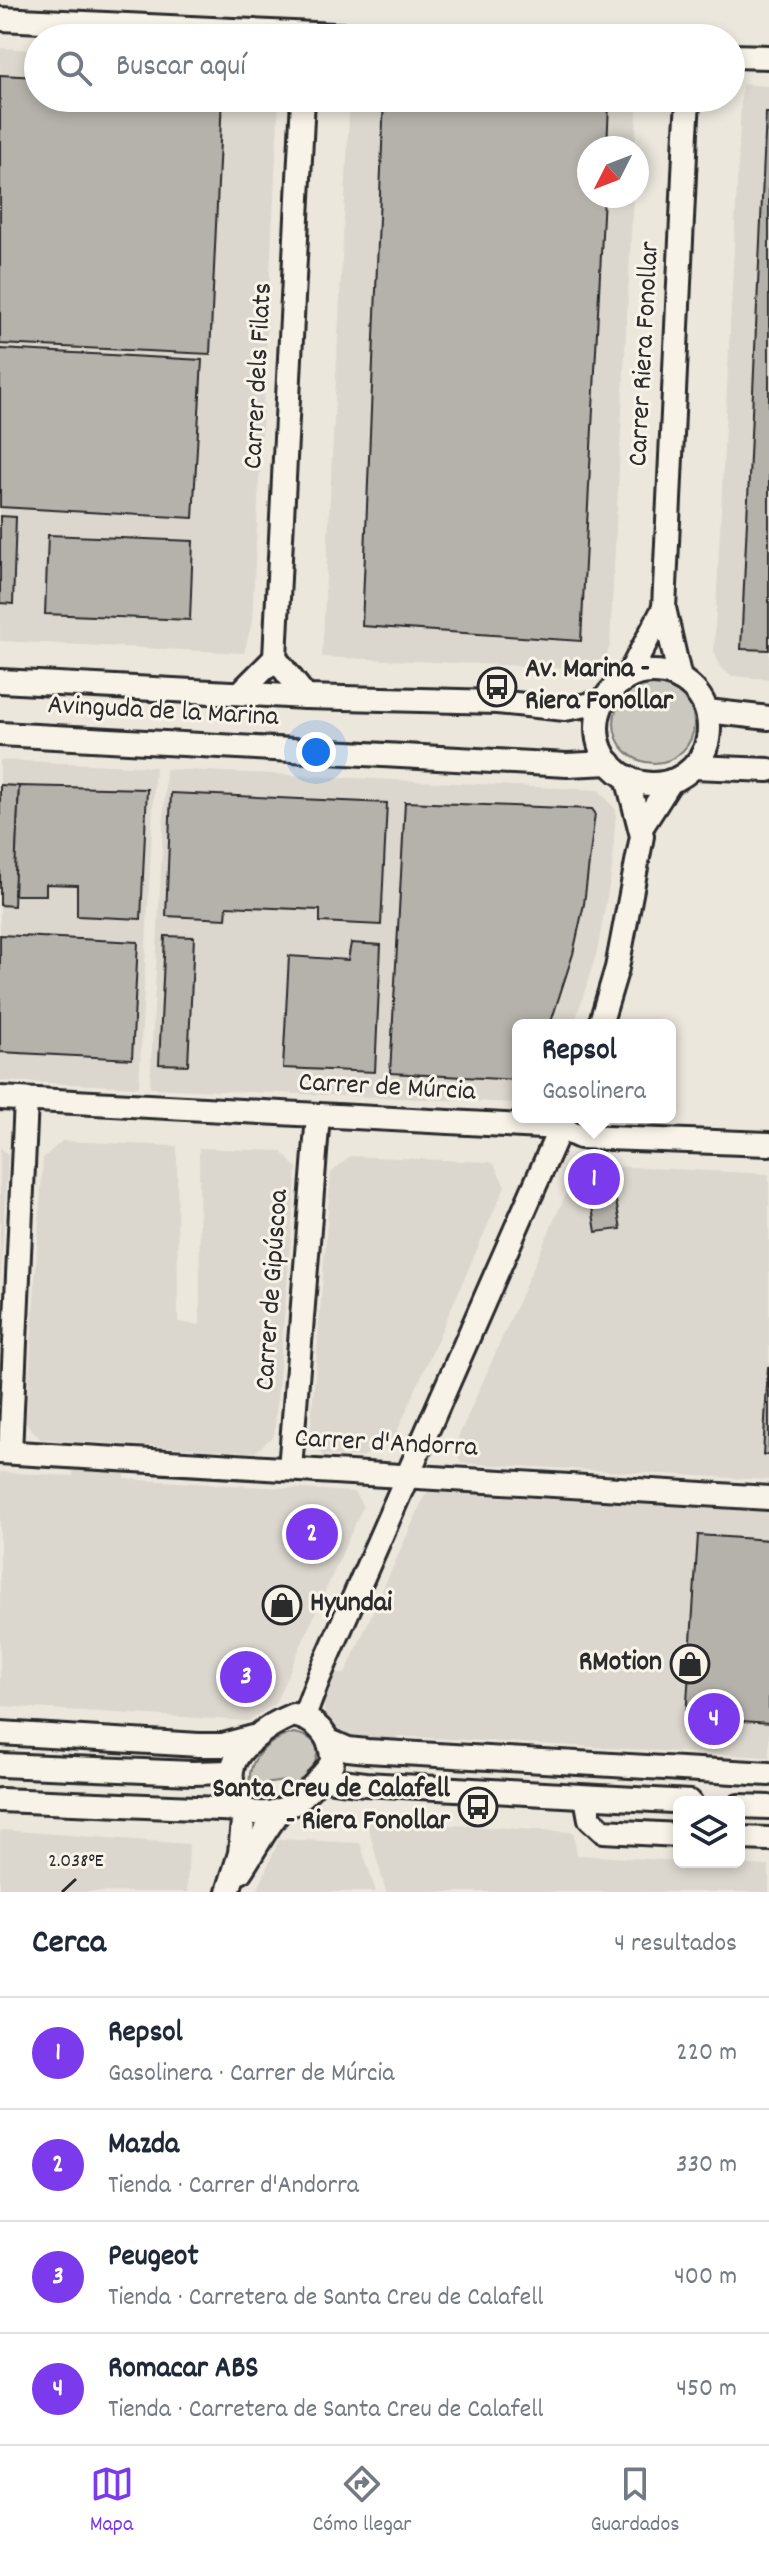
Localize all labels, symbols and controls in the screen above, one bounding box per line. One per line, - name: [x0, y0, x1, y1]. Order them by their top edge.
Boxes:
- search box: [24, 24, 745, 112]
- icon: search: [52, 46, 96, 90]
- text: Buscar aquí: [116, 47, 246, 90]
- north arrow: [577, 136, 649, 208]
- street label: Carrer Riera Fonollar: [620, 240, 672, 467]
- street label: Carrer dels Filats: [235, 282, 285, 470]
- place label: Av. Marina - Riera Fonollar: [525, 651, 674, 723]
- bus stop icon: Av. Marina - Riera Fonollar: [476, 666, 518, 708]
- street label: Avinguda de la Marina: [46, 687, 280, 739]
- your location: [296, 732, 336, 772]
- popup: [512, 1019, 676, 1123]
- text: Repsol: [542, 1031, 617, 1074]
- street label: Carrer de Múrcia: [298, 1064, 477, 1114]
- text: Gasolinera: [542, 1074, 646, 1111]
- pin: 1: [568, 1149, 620, 1209]
- street label: Carrer de Gipúscoa: [247, 1187, 301, 1392]
- street label: Carrer d'Andorra: [293, 1420, 479, 1470]
- pin: 2: [286, 1504, 338, 1564]
- shop icon: Hyundai: [261, 1584, 303, 1626]
- place label: Hyundai: [310, 1585, 392, 1625]
- shop icon: RMotion: [669, 1643, 711, 1685]
- place label: RMotion: [579, 1644, 662, 1684]
- pin: 3: [220, 1647, 272, 1707]
- pin: 4: [688, 1689, 740, 1749]
- place label: Santa Creu de Calafell - Riera Fonollar: [213, 1771, 451, 1843]
- bus stop icon: Santa Creu de Calafell - Riera Fonollar: [457, 1786, 499, 1828]
- map controls: [673, 1796, 745, 1868]
- button: layers: [673, 1796, 745, 1868]
- text: 2.038°E: [48, 1848, 104, 1876]
- text: Cerca: [32, 1920, 106, 1969]
- text: 4 resultados: [614, 1926, 737, 1963]
- text: Repsol: [108, 2013, 183, 2056]
- text: 1: [55, 2035, 61, 2072]
- text: 220 m: [676, 2035, 737, 2072]
- text: Gasolinera · Carrer de Múrcia: [108, 2056, 394, 2093]
- text: Mazda: [108, 2125, 179, 2168]
- text: 2: [52, 2147, 64, 2184]
- text: 330 m: [676, 2147, 737, 2184]
- text: Tienda · Carrer d'Andorra: [108, 2168, 359, 2205]
- text: Peugeot: [108, 2237, 199, 2280]
- text: 3: [52, 2259, 64, 2296]
- text: 400 m: [674, 2259, 737, 2296]
- text: Tienda · Carretera de Santa Creu de Calafell: [108, 2280, 544, 2317]
- text: Romacar ABS: [108, 2349, 259, 2392]
- text: 4: [53, 2371, 63, 2408]
- text: 450 m: [676, 2371, 737, 2408]
- text: Tienda · Carretera de Santa Creu de Calafell: [108, 2392, 544, 2429]
- tab: Mapa: [90, 2462, 134, 2541]
- tab: Cómo llegar: [313, 2462, 411, 2541]
- tab: Guardados: [590, 2462, 679, 2541]

